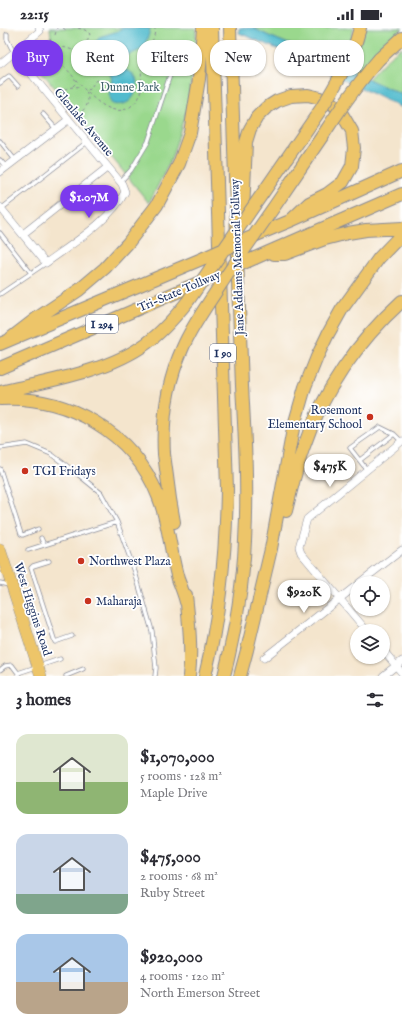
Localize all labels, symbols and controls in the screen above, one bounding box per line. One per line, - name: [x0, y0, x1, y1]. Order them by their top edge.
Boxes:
- text: 22:15: [20, 5, 49, 24]
- chip: Buy: [12, 40, 63, 76]
- chip: Rent: [71, 40, 129, 76]
- chip: Filters: [137, 40, 202, 76]
- chip: New: [210, 40, 266, 76]
- chip: Apartment: [274, 40, 364, 76]
- park label: Dunne Park: [100, 80, 160, 95]
- street label: Glenlake Avenue: [51, 85, 117, 160]
- street label: Jane Addams Memorial Tollway: [227, 178, 249, 338]
- pin: $1.07M: [56, 185, 122, 219]
- text: $1.07M: [69, 189, 109, 206]
- street label: Tri-State Tollway: [136, 267, 223, 316]
- road number: I 294: [86, 315, 118, 333]
- road number: I 90: [210, 344, 236, 362]
- place label: Rosemont Elementary School: [268, 403, 363, 432]
- marker: Rosemont Elementary School: [365, 412, 375, 422]
- pin: $475K: [302, 454, 358, 488]
- text: $475K: [313, 458, 347, 475]
- place label: TGI Fridays: [33, 464, 96, 479]
- marker: TGI Fridays: [20, 466, 30, 476]
- place label: Northwest Plaza: [89, 554, 171, 569]
- marker: Northwest Plaza: [76, 556, 86, 566]
- street label: West Higgins Road: [10, 561, 55, 658]
- map controls: [350, 576, 390, 664]
- button: locate: [350, 576, 390, 616]
- pin: $920K: [276, 580, 332, 614]
- text: $920K: [287, 584, 321, 601]
- place label: Maharaja: [96, 594, 142, 609]
- marker: Maharaja: [83, 596, 93, 606]
- button: layers: [350, 624, 390, 664]
- icon: filters: [364, 689, 386, 711]
- text: 3 homes: [16, 690, 71, 711]
- text: $1,070,000: [140, 747, 215, 768]
- icon: home: [48, 750, 96, 798]
- text: 5 rooms · 128 m²: [140, 768, 222, 785]
- text: Maple Drive: [140, 785, 207, 802]
- text: $475,000: [140, 847, 201, 868]
- icon: home: [48, 850, 96, 898]
- text: 2 rooms · 68 m²: [140, 868, 218, 885]
- text: Ruby Street: [140, 885, 205, 902]
- text: $920,000: [140, 947, 203, 968]
- icon: home: [48, 950, 96, 998]
- text: 4 rooms · 120 m²: [140, 968, 225, 985]
- text: North Emerson Street: [140, 985, 260, 1002]

